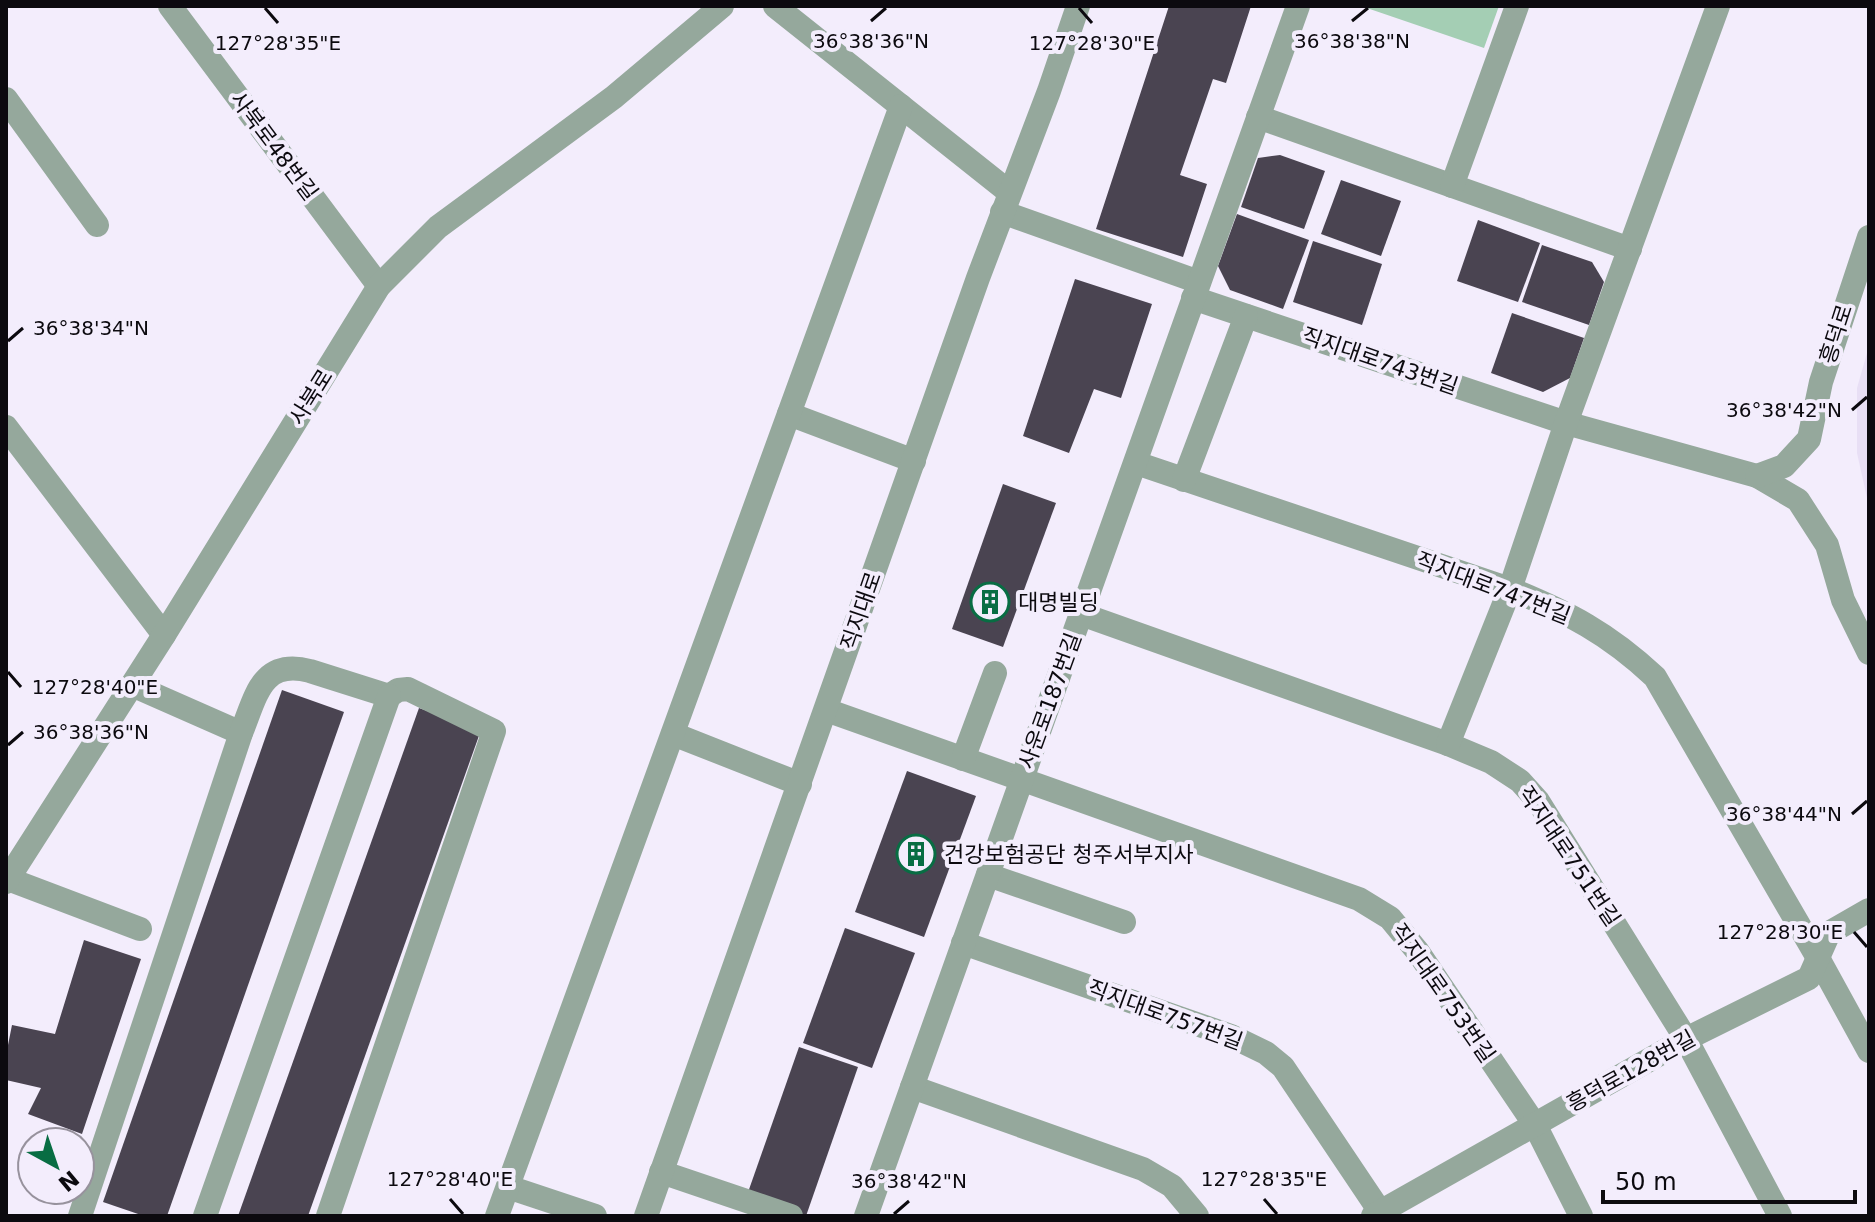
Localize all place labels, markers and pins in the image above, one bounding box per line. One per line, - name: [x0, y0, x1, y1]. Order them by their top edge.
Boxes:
- building icon: 대명빌딩: [969, 581, 1011, 623]
- place label: 대명빌딩: [1018, 590, 1099, 615]
- building icon: 건강보험공단 청주서부지사: [895, 833, 937, 875]
- place label: 건강보험공단 청주서부지사: [944, 842, 1194, 867]

